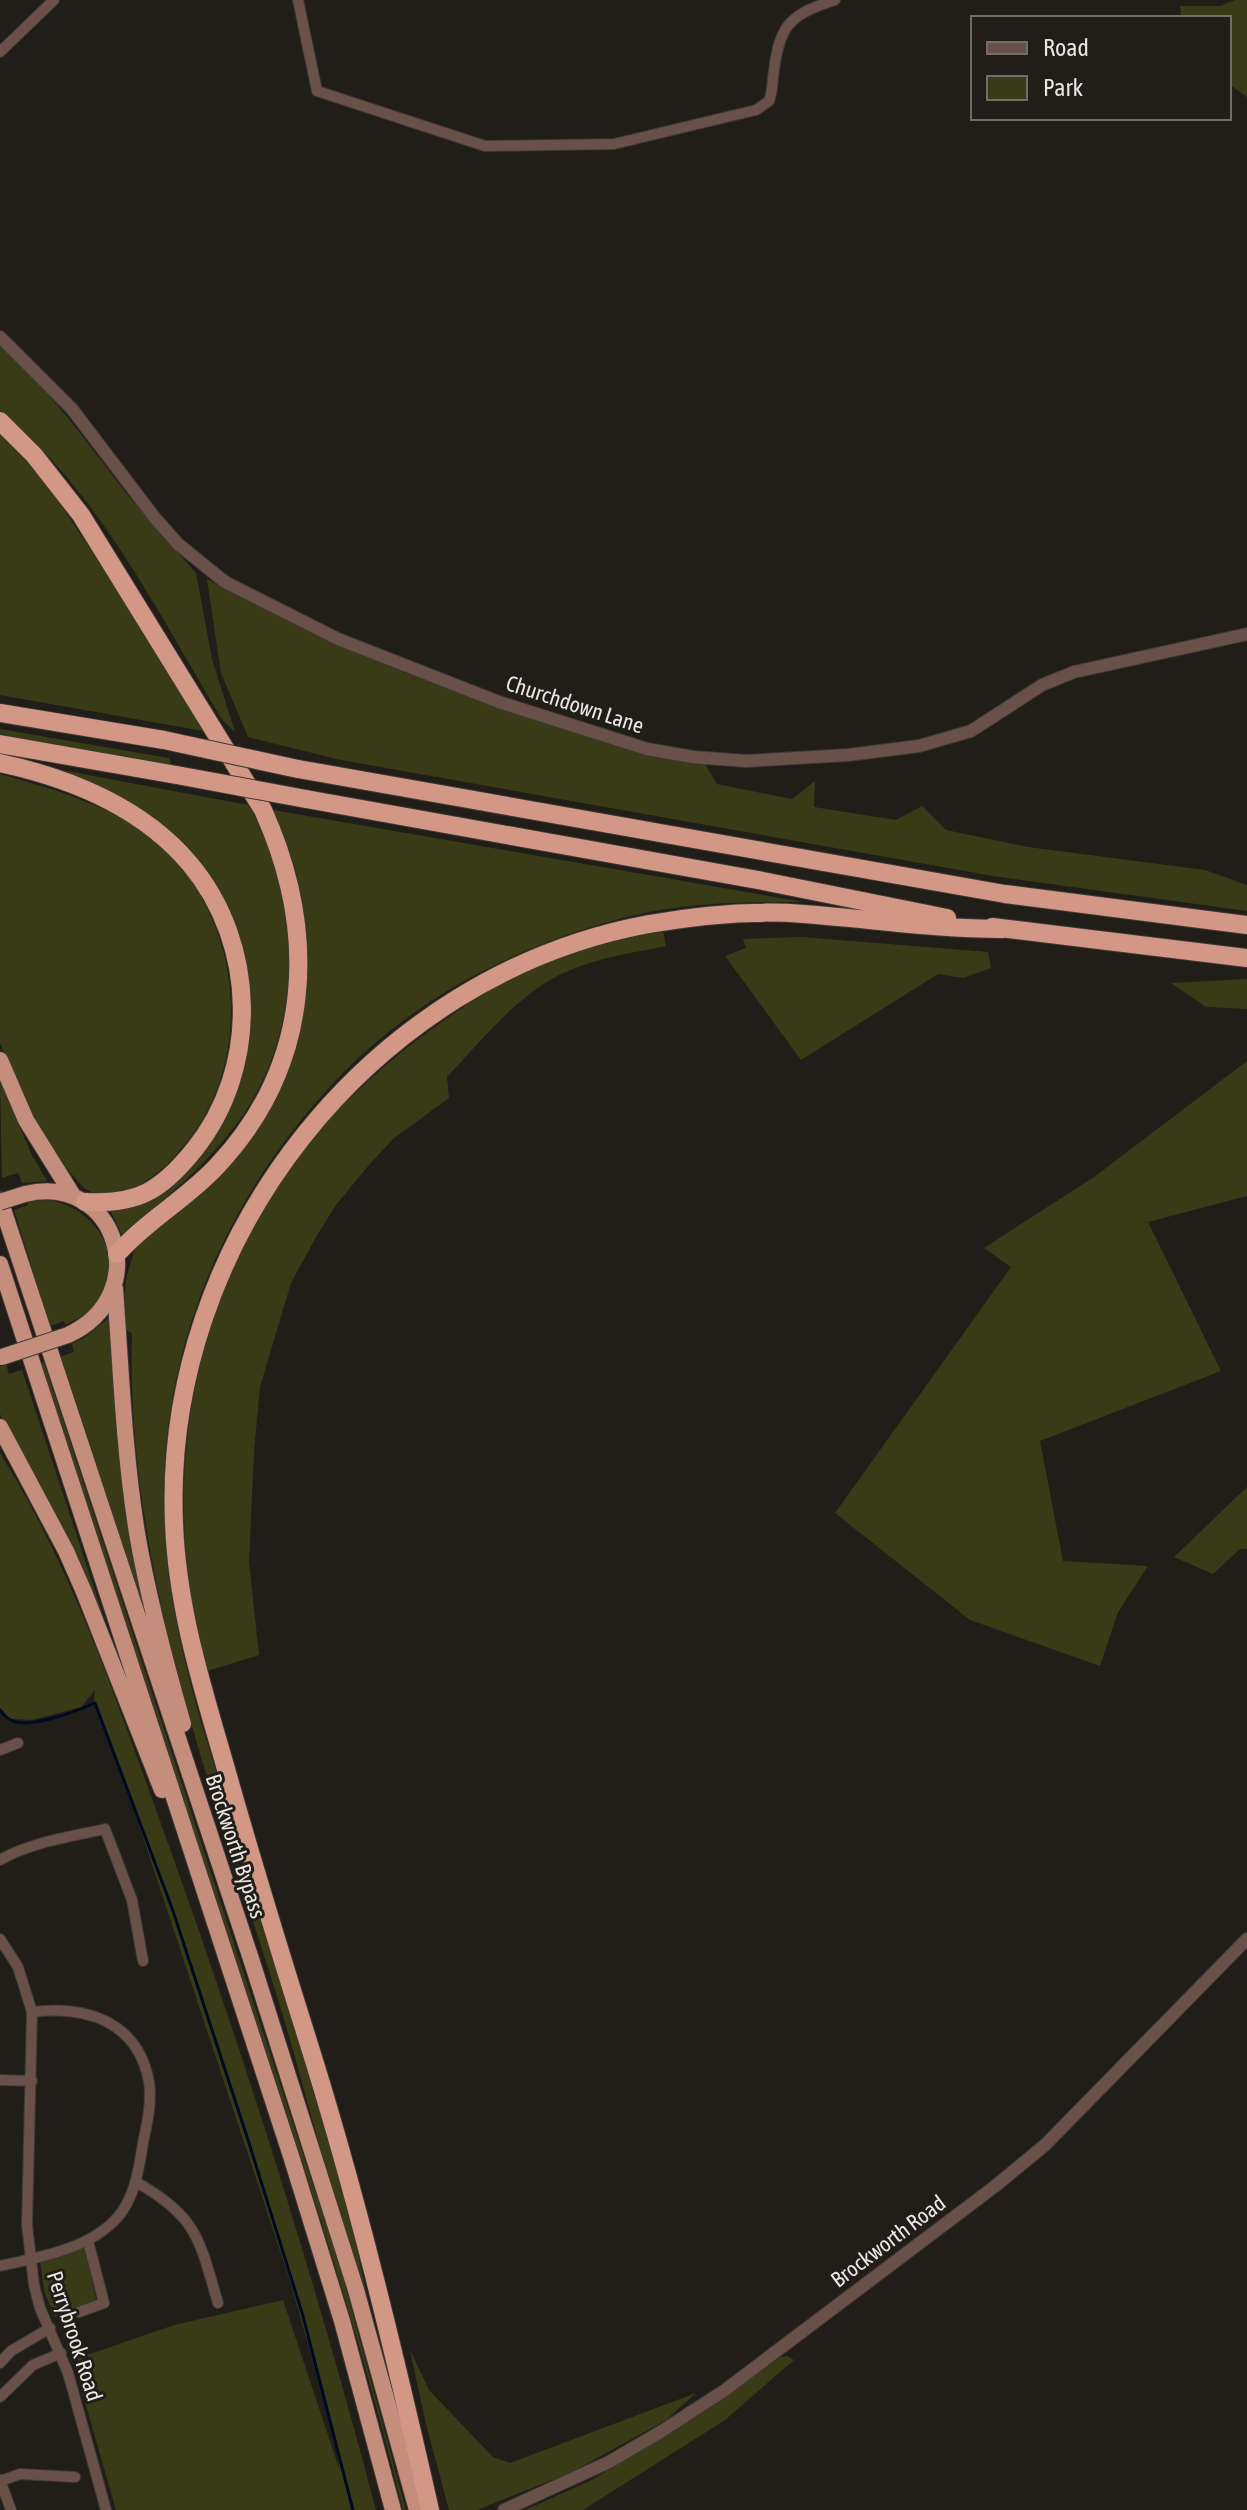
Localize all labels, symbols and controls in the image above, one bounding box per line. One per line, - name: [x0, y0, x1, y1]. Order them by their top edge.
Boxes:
- legend: [971, 16, 1231, 120]
- text: Road: [1043, 34, 1089, 61]
- text: Park: [1043, 74, 1084, 101]
- street label: Churchdown Lane: [503, 670, 647, 739]
- street label: Brockworth Bypass: [200, 1771, 272, 1922]
- street label: Brockworth Road: [826, 2190, 950, 2292]
- street label: Perrybrook Road: [42, 2268, 108, 2404]

